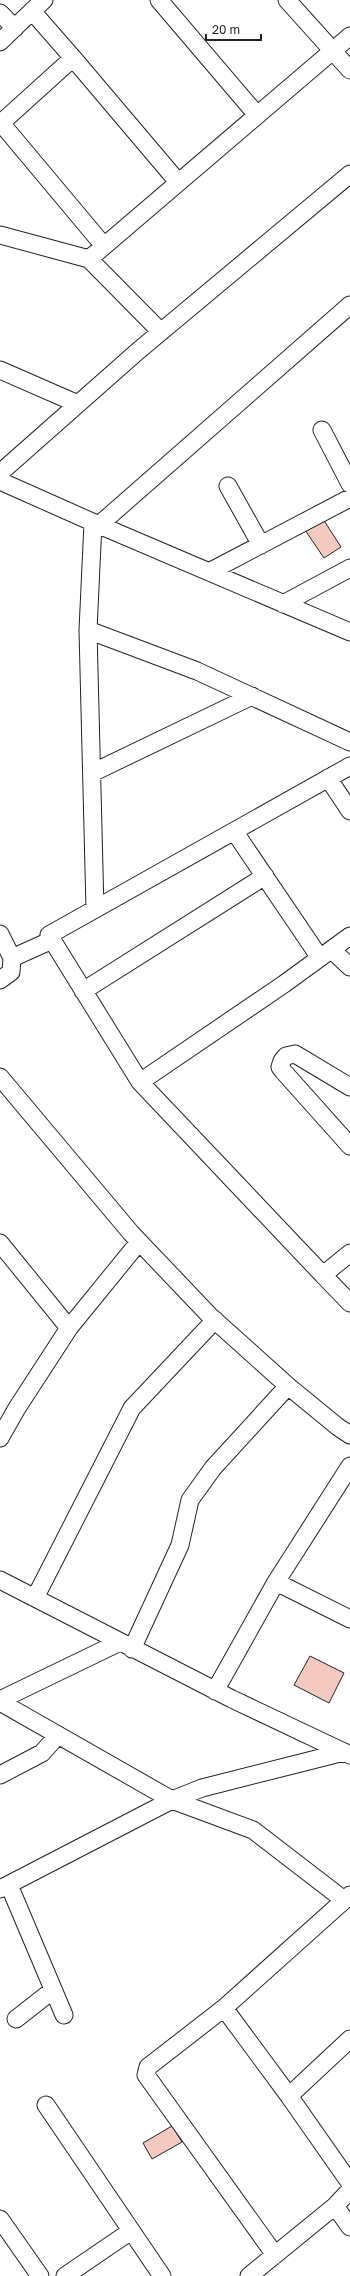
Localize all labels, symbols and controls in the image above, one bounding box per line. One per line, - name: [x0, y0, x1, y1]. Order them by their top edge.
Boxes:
- scale bar: [206, 16, 261, 42]
- text: 20 m: [212, 22, 240, 37]

